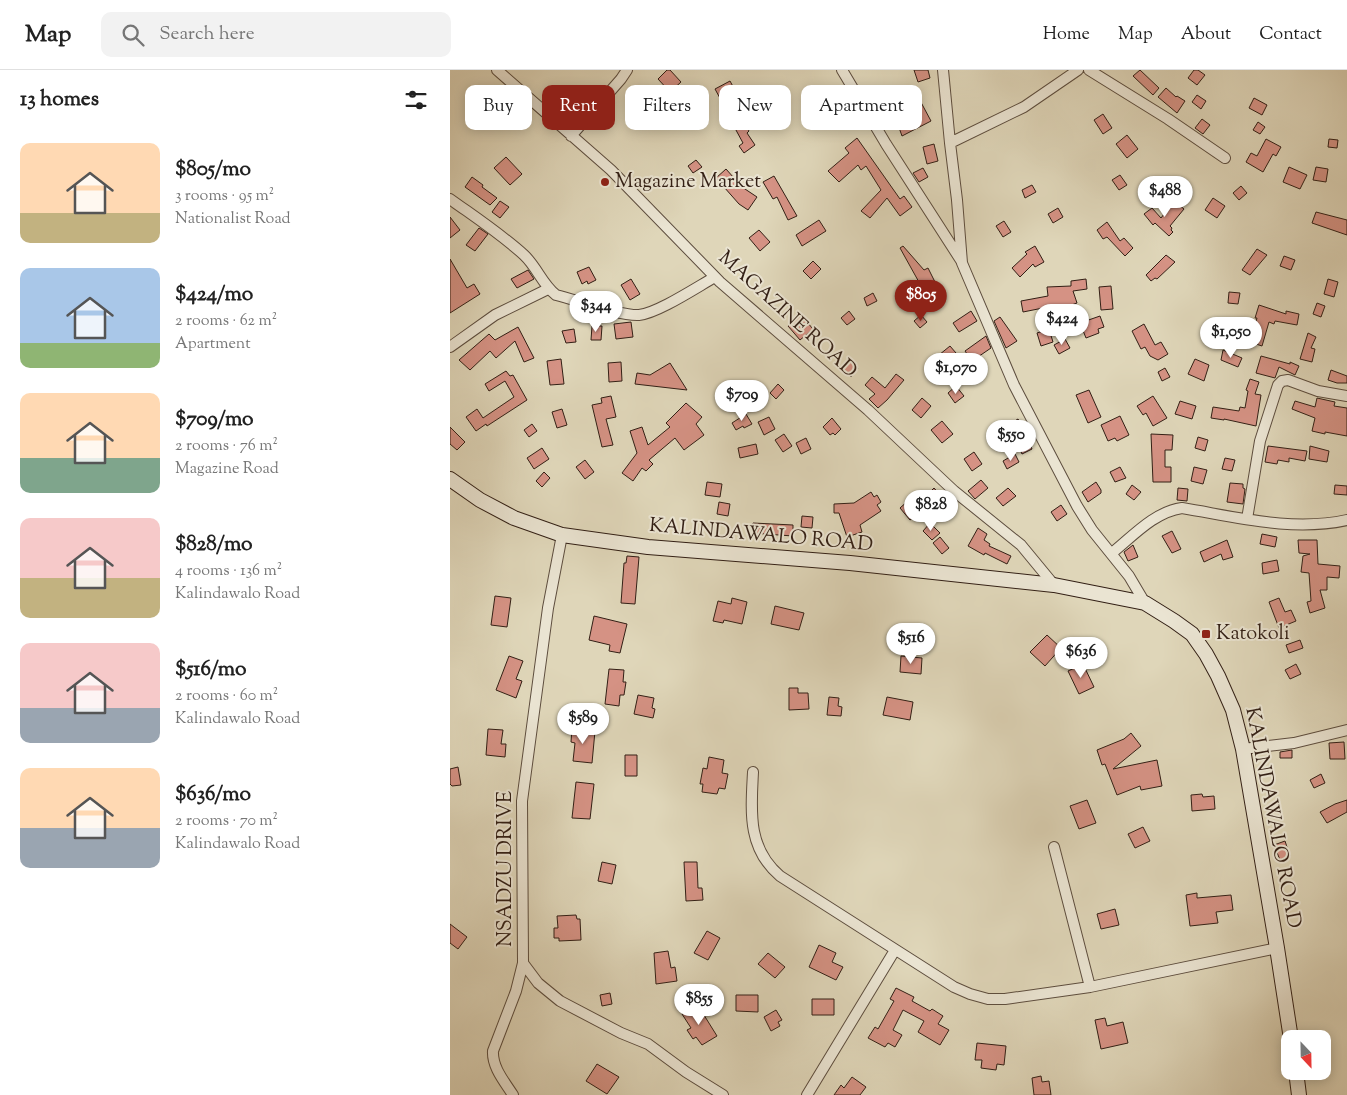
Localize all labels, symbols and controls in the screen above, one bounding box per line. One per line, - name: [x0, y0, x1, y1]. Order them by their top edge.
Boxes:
- search box: [101, 12, 451, 57]
- text: Map: [25, 18, 71, 52]
- icon: search: [119, 21, 147, 49]
- text: Search here: [159, 21, 255, 48]
- text: Home: [1043, 22, 1090, 48]
- text: Map: [1118, 22, 1153, 48]
- text: About: [1181, 22, 1231, 48]
- text: Contact: [1259, 22, 1322, 48]
- text: 13 homes: [20, 85, 99, 115]
- chip: Buy: [465, 85, 532, 130]
- chip: Rent: [542, 85, 615, 130]
- chip: Filters: [625, 85, 709, 130]
- chip: New: [719, 85, 791, 130]
- chip: Apartment: [801, 85, 922, 130]
- icon: filters: [402, 86, 430, 114]
- text: $805/mo: [175, 155, 251, 185]
- icon: home: [60, 163, 120, 223]
- place label: Magazine Market: [615, 168, 761, 197]
- marker: Magazine Market: [599, 176, 611, 188]
- pin: $488: [1135, 176, 1195, 218]
- text: $488: [1149, 180, 1181, 203]
- text: 3 rooms · 95 m²: [175, 185, 274, 208]
- text: Nationalist Road: [175, 208, 291, 231]
- street label: MAGAZINE ROAD: [711, 245, 863, 385]
- text: $424/mo: [175, 280, 253, 310]
- pin: $805: [891, 280, 951, 322]
- text: $805: [906, 284, 936, 307]
- icon: home: [60, 288, 120, 348]
- pin: $344: [566, 290, 626, 333]
- text: $344: [580, 295, 612, 318]
- pin: $424: [1032, 304, 1092, 346]
- text: $424: [1046, 308, 1078, 331]
- text: 2 rooms · 62 m²: [175, 310, 277, 333]
- pin: $1,050: [1190, 316, 1272, 359]
- text: $1,050: [1211, 321, 1251, 344]
- text: Apartment: [175, 333, 251, 356]
- pin: $1,070: [915, 352, 997, 395]
- text: $1,070: [935, 357, 977, 380]
- pin: $709: [712, 380, 772, 422]
- text: $709: [726, 384, 758, 407]
- text: $709/mo: [175, 405, 254, 435]
- icon: home: [60, 413, 120, 473]
- pin: $550: [981, 420, 1041, 462]
- text: $550: [997, 424, 1025, 447]
- text: 2 rooms · 76 m²: [175, 435, 278, 458]
- text: Magazine Road: [175, 458, 279, 481]
- pin: $828: [901, 490, 961, 532]
- text: $828: [915, 494, 947, 517]
- street label: KALINDAWALO ROAD: [648, 512, 874, 560]
- text: $828/mo: [175, 530, 253, 560]
- icon: home: [60, 538, 120, 598]
- text: 4 rooms · 136 m²: [175, 560, 282, 583]
- text: Kalindawalo Road: [175, 583, 300, 606]
- place label: Katokoli: [1216, 620, 1290, 649]
- pin: $516: [881, 622, 941, 665]
- text: $516: [897, 627, 925, 650]
- marker: Katokoli: [1200, 628, 1212, 640]
- pin: $636: [1051, 636, 1111, 679]
- text: $636: [1066, 641, 1096, 664]
- text: $516/mo: [175, 655, 246, 685]
- icon: home: [60, 663, 120, 723]
- text: 2 rooms · 60 m²: [175, 685, 278, 708]
- pin: $589: [553, 702, 613, 745]
- street label: KALINDAWALO ROAD: [1236, 705, 1308, 931]
- text: $589: [568, 707, 598, 730]
- text: Kalindawalo Road: [175, 708, 300, 731]
- text: $636/mo: [175, 780, 251, 810]
- icon: home: [60, 788, 120, 848]
- street label: NSADZU DRIVE: [492, 791, 521, 947]
- text: 2 rooms · 70 m²: [175, 810, 278, 833]
- text: Kalindawalo Road: [175, 833, 300, 856]
- pin: $855: [669, 984, 729, 1026]
- text: $855: [685, 988, 713, 1011]
- north arrow: [1281, 1030, 1331, 1080]
- map controls: [1281, 1030, 1331, 1080]

